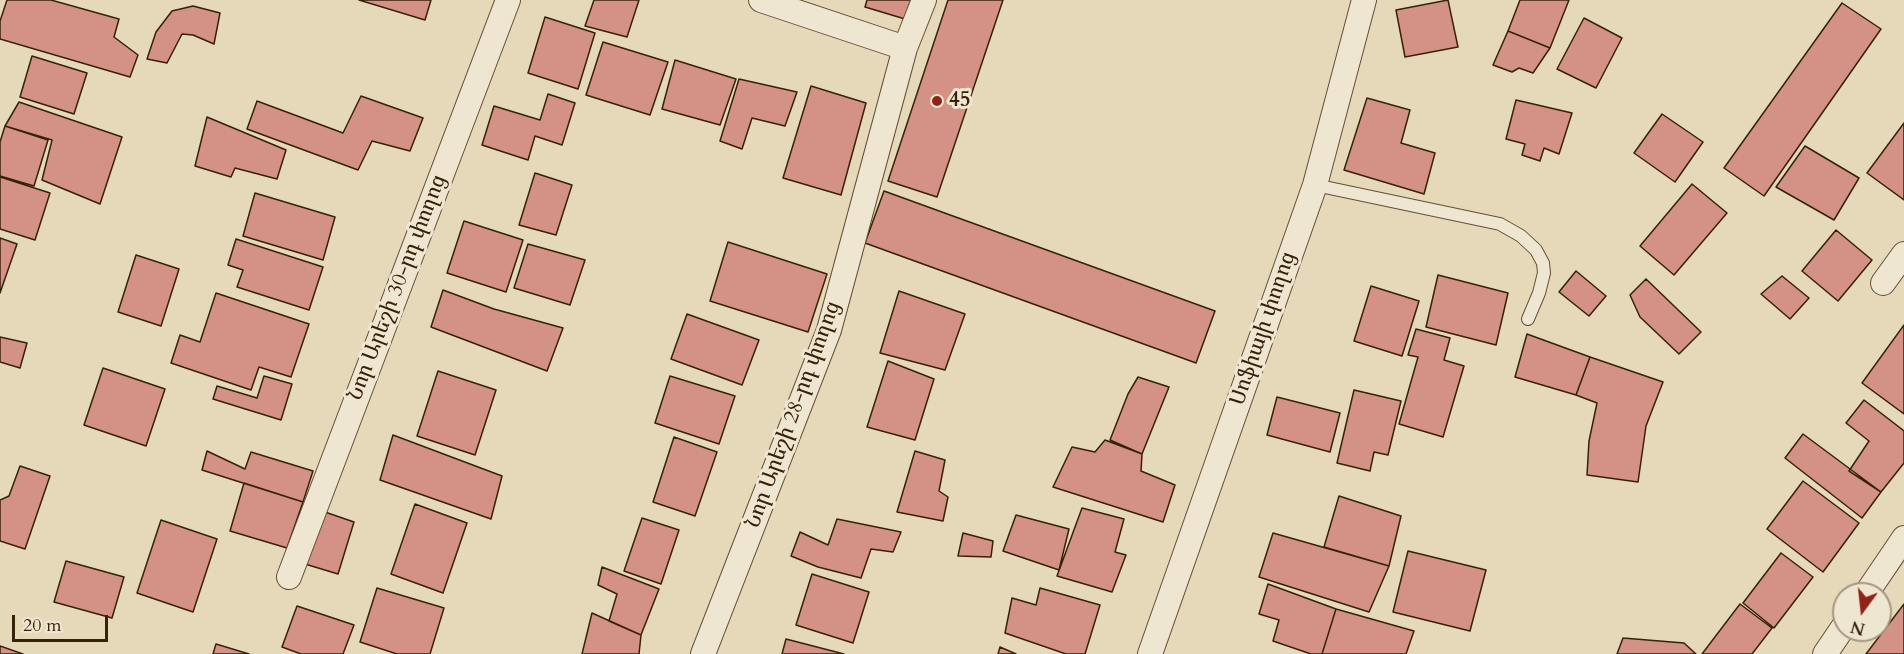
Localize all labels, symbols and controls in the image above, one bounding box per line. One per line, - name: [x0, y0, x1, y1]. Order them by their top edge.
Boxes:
- place label: 45: [949, 88, 971, 114]
- marker: 45: [930, 94, 944, 108]
- street label: Նոր Արեշի 30-րդ փողոց: [343, 172, 453, 404]
- street label: Սոֆիայի փողոց: [1226, 249, 1302, 409]
- street label: Նոր Արեշի 28-րդ փողոց: [741, 298, 847, 532]
- north arrow: [1832, 582, 1892, 642]
- scale bar: [15, 603, 111, 641]
- text: 20 m: [23, 613, 62, 638]
- text: N: [1848, 615, 1867, 640]

